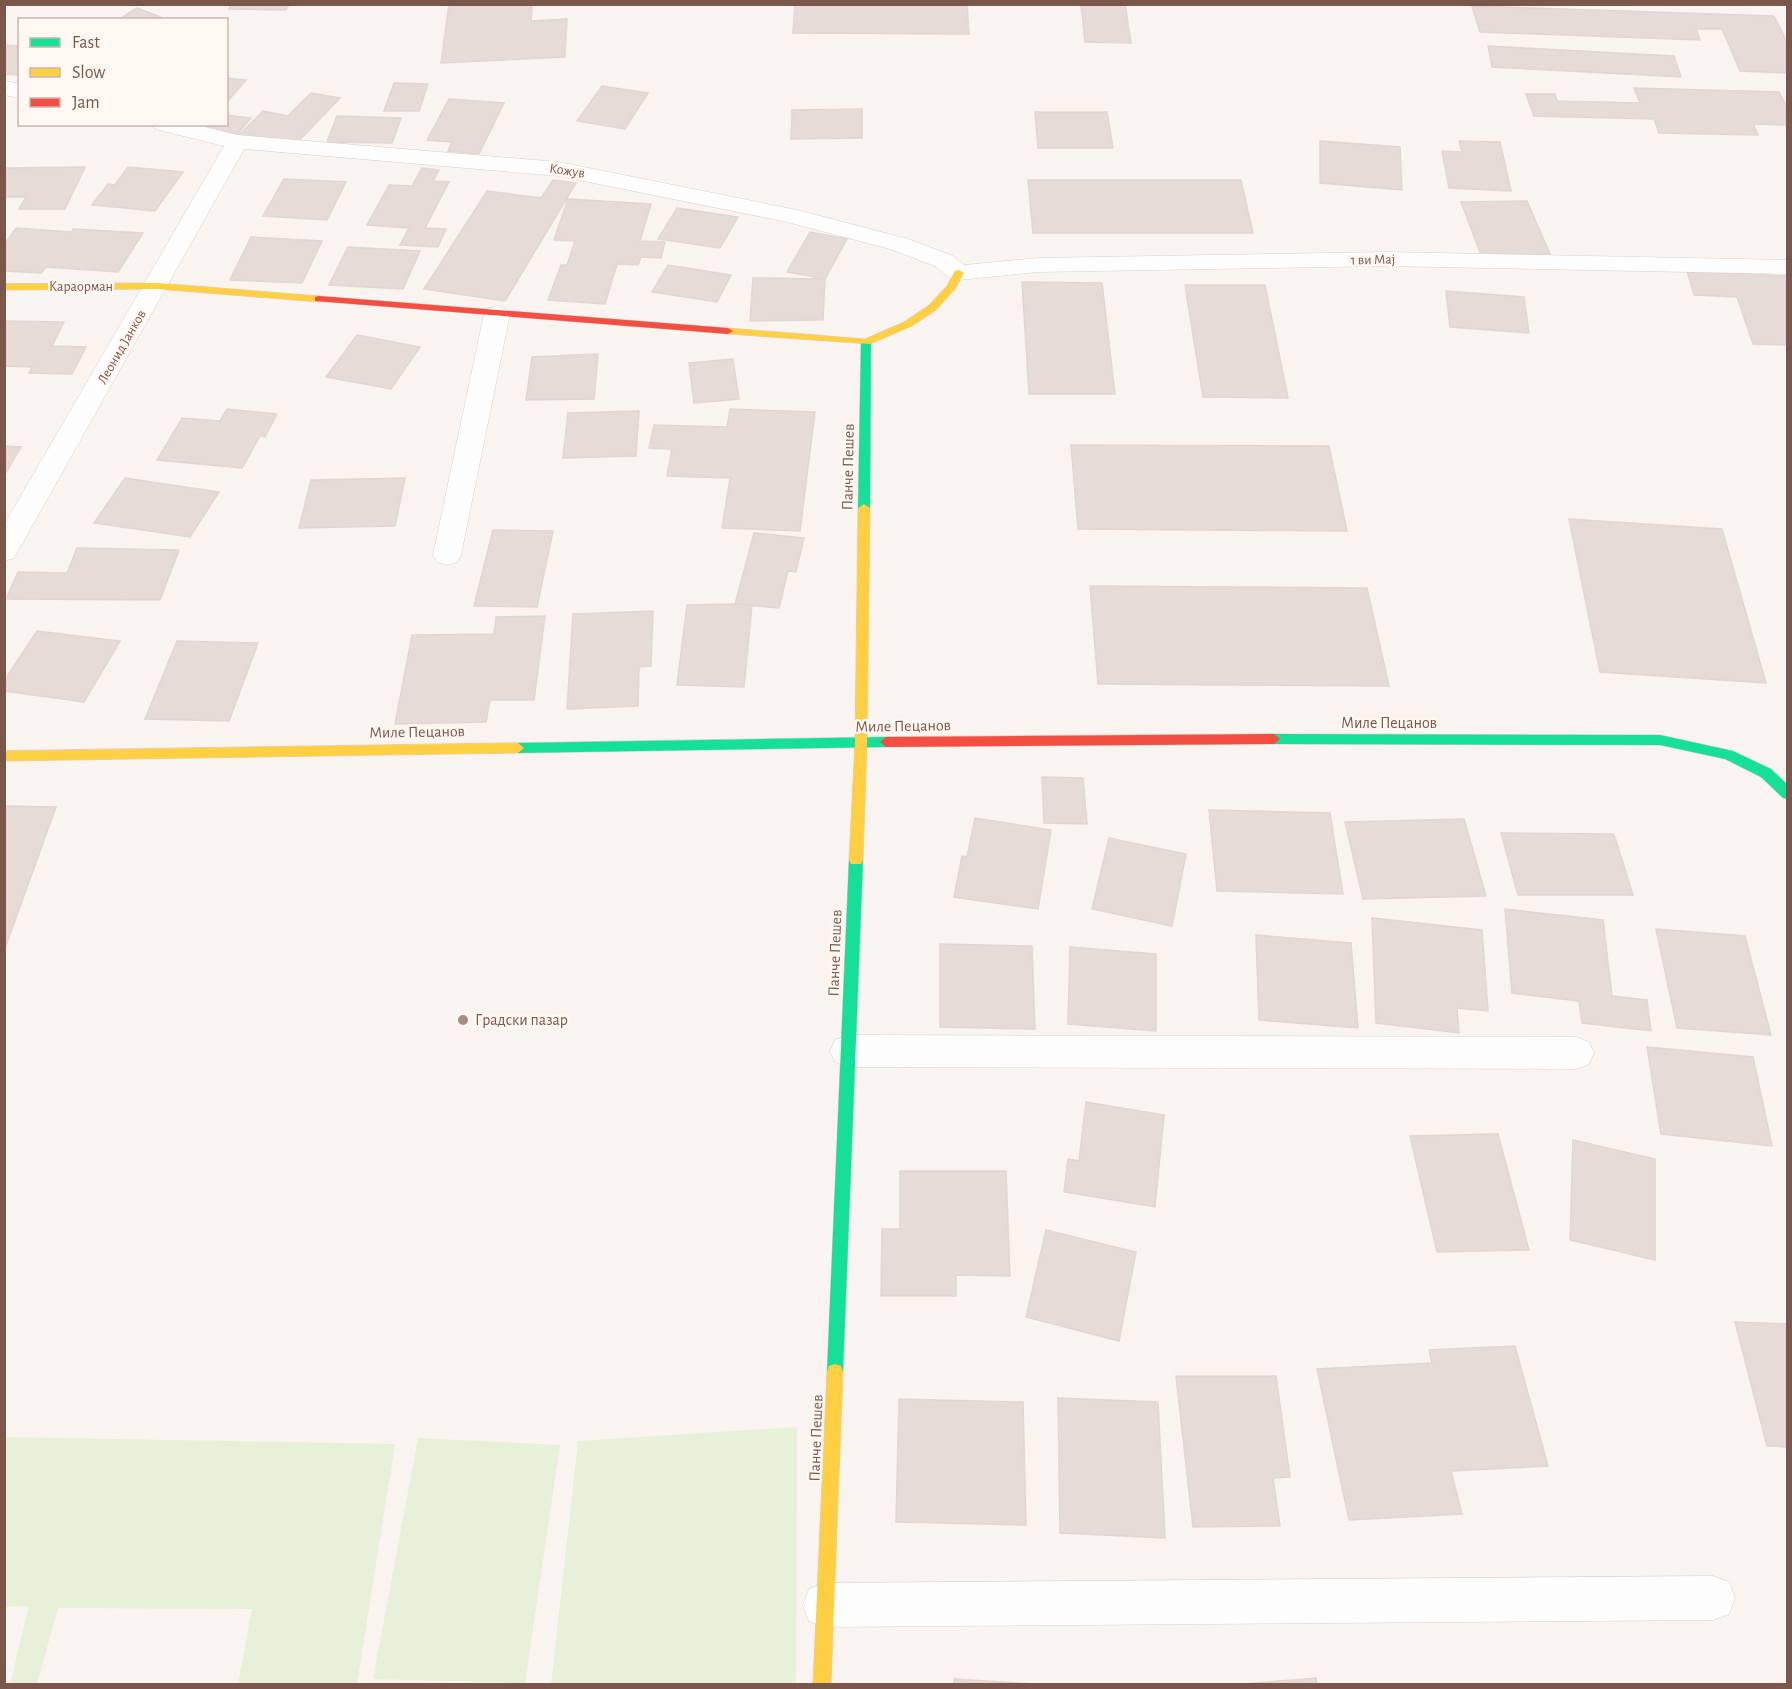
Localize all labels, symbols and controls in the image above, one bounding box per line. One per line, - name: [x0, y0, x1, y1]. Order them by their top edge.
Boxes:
- legend: [18, 18, 228, 126]
- text: Fast: [72, 34, 100, 52]
- text: Slow: [72, 64, 105, 82]
- text: Jam: [72, 94, 100, 112]
- street label: Кожув: [548, 161, 586, 181]
- street label: 1 ви Мај: [1350, 253, 1396, 267]
- street label: Караорман: [49, 280, 113, 294]
- street label: Леонид Јанков: [95, 308, 149, 386]
- street label: Панче Пешев: [839, 423, 857, 511]
- street label: Миле Пецанов: [1341, 715, 1437, 731]
- street label: Миле Пецанов: [855, 717, 951, 735]
- street label: Миле Пецанов: [369, 723, 465, 741]
- street label: Панче Пешев: [825, 909, 845, 997]
- place label: Градски пазар: [475, 1012, 568, 1028]
- marker: Градски пазар: [456, 1013, 470, 1027]
- street label: Панче Пешев: [806, 1394, 826, 1482]

